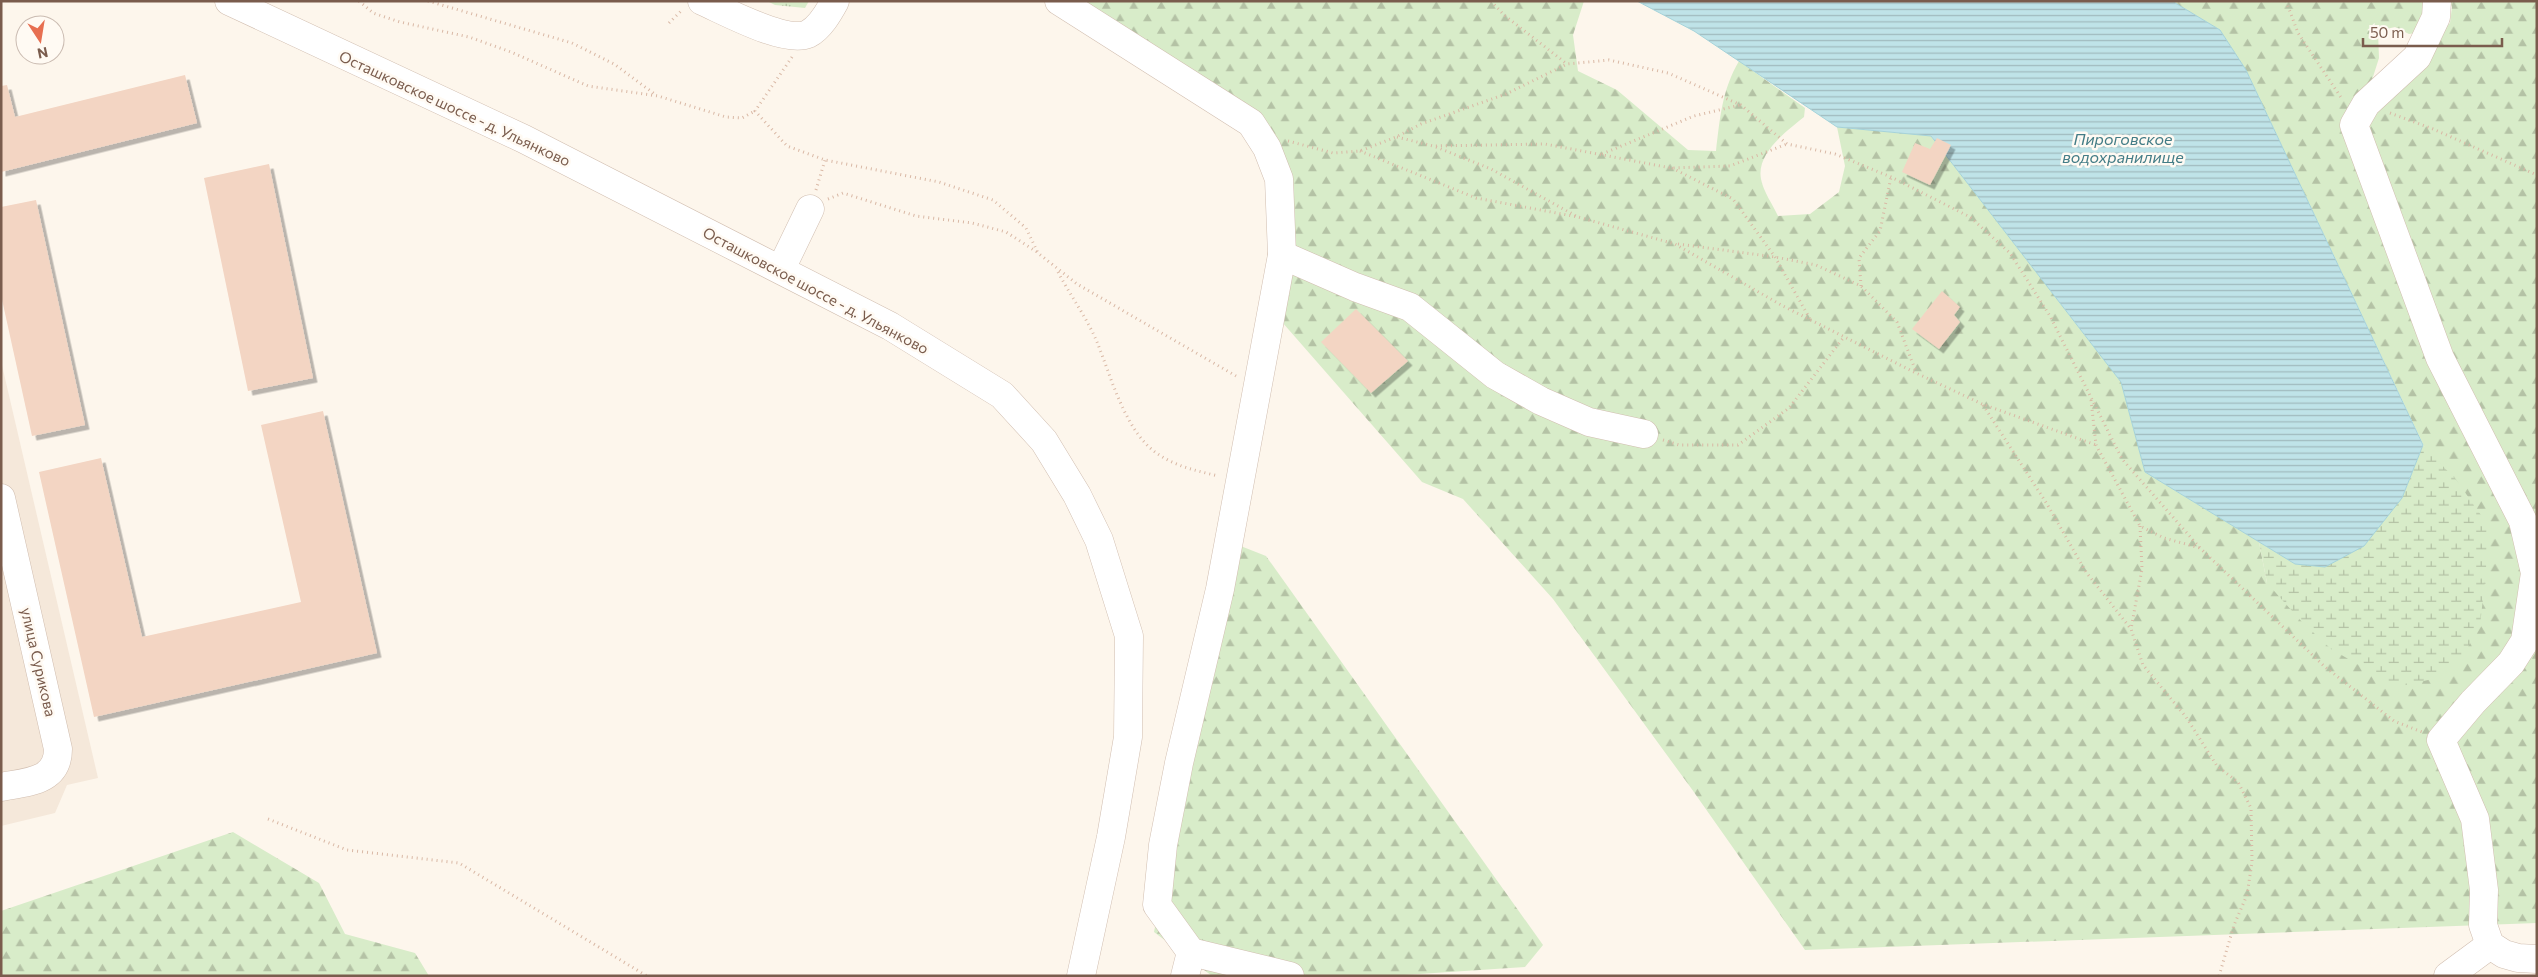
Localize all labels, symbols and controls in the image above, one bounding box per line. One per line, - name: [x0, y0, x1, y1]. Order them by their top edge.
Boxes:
- north arrow: [15, 15, 65, 65]
- scale bar: [2363, 15, 2502, 47]
- text: 50 m: [2370, 23, 2404, 41]
- text: N: [36, 44, 50, 63]
- street label: Осташковское шоссе - д. Ульянково: [337, 46, 573, 170]
- water label: Пироговское водохранилище: [2062, 129, 2184, 166]
- street label: Осташковское шоссе - д. Ульянково: [700, 223, 932, 357]
- street label: улица Сурикова: [18, 606, 60, 718]

